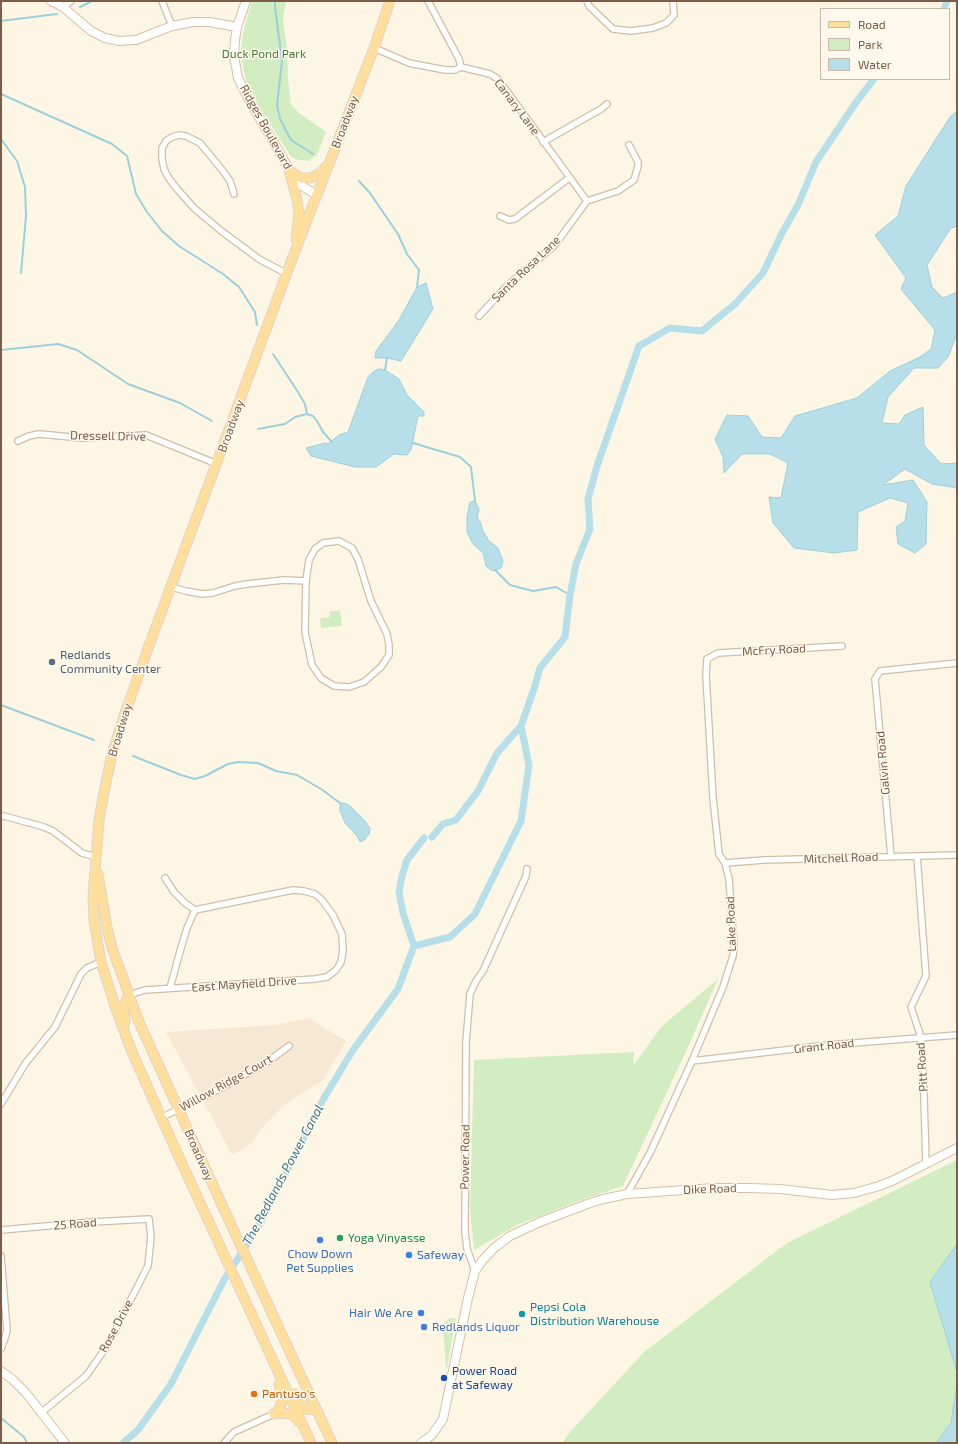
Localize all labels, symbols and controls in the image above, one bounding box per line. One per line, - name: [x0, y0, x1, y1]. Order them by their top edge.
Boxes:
- legend: [820, 8, 950, 80]
- text: Road: [858, 17, 886, 31]
- text: Park: [858, 37, 883, 51]
- park label: Duck Pond Park: [222, 47, 306, 61]
- text: Water: [858, 57, 892, 71]
- street label: Canary Lane: [491, 76, 543, 138]
- street label: Ridges Boulevard: [237, 82, 295, 172]
- street label: Broadway: [328, 94, 362, 150]
- street label: Santa Rosa Lane: [489, 233, 563, 305]
- street label: Broadway: [215, 398, 247, 454]
- street label: Dressell Drive: [70, 428, 146, 444]
- street label: McFry Road: [742, 641, 806, 659]
- place label: Redlands Community Center: [60, 648, 161, 676]
- marker: Redlands Community Center: [47, 657, 57, 667]
- street label: Broadway: [105, 702, 135, 758]
- street label: Galvin Road: [873, 730, 893, 796]
- street label: Mitchell Road: [803, 849, 879, 867]
- street label: Lake Road: [723, 896, 739, 952]
- street label: East Mayfield Drive: [191, 973, 297, 995]
- street label: Grant Road: [793, 1036, 855, 1056]
- street label: Pitt Road: [913, 1042, 931, 1092]
- street label: Willow Ridge Court: [177, 1052, 275, 1114]
- water label: The Redlands Power Canal: [239, 1102, 327, 1248]
- street label: Power Road: [457, 1124, 473, 1190]
- street label: Broadway: [181, 1127, 217, 1183]
- street label: Dike Road: [683, 1181, 737, 1197]
- street label: 25 Road: [53, 1215, 97, 1233]
- place label: Yoga Vinyasse: [348, 1231, 426, 1245]
- marker: Yoga Vinyasse: [335, 1233, 345, 1243]
- marker: Chow Down Pet Supplies: [315, 1235, 325, 1245]
- place label: Chow Down Pet Supplies: [286, 1247, 354, 1275]
- place label: Safeway: [417, 1248, 464, 1262]
- marker: Safeway: [404, 1250, 414, 1260]
- street label: Rose Drive: [96, 1297, 136, 1355]
- place label: Pepsi Cola Distribution Warehouse: [530, 1300, 659, 1328]
- place label: Hair We Are: [349, 1306, 413, 1320]
- marker: Hair We Are: [416, 1308, 426, 1318]
- marker: Pepsi Cola Distribution Warehouse: [517, 1309, 527, 1319]
- place label: Redlands Liquor: [432, 1320, 520, 1334]
- marker: Redlands Liquor: [419, 1322, 429, 1332]
- place label: Power Road at Safeway: [452, 1364, 517, 1392]
- marker: Power Road at Safeway: [439, 1373, 449, 1383]
- place label: Pantuso's: [262, 1387, 315, 1401]
- marker: Pantuso's: [249, 1389, 259, 1399]

